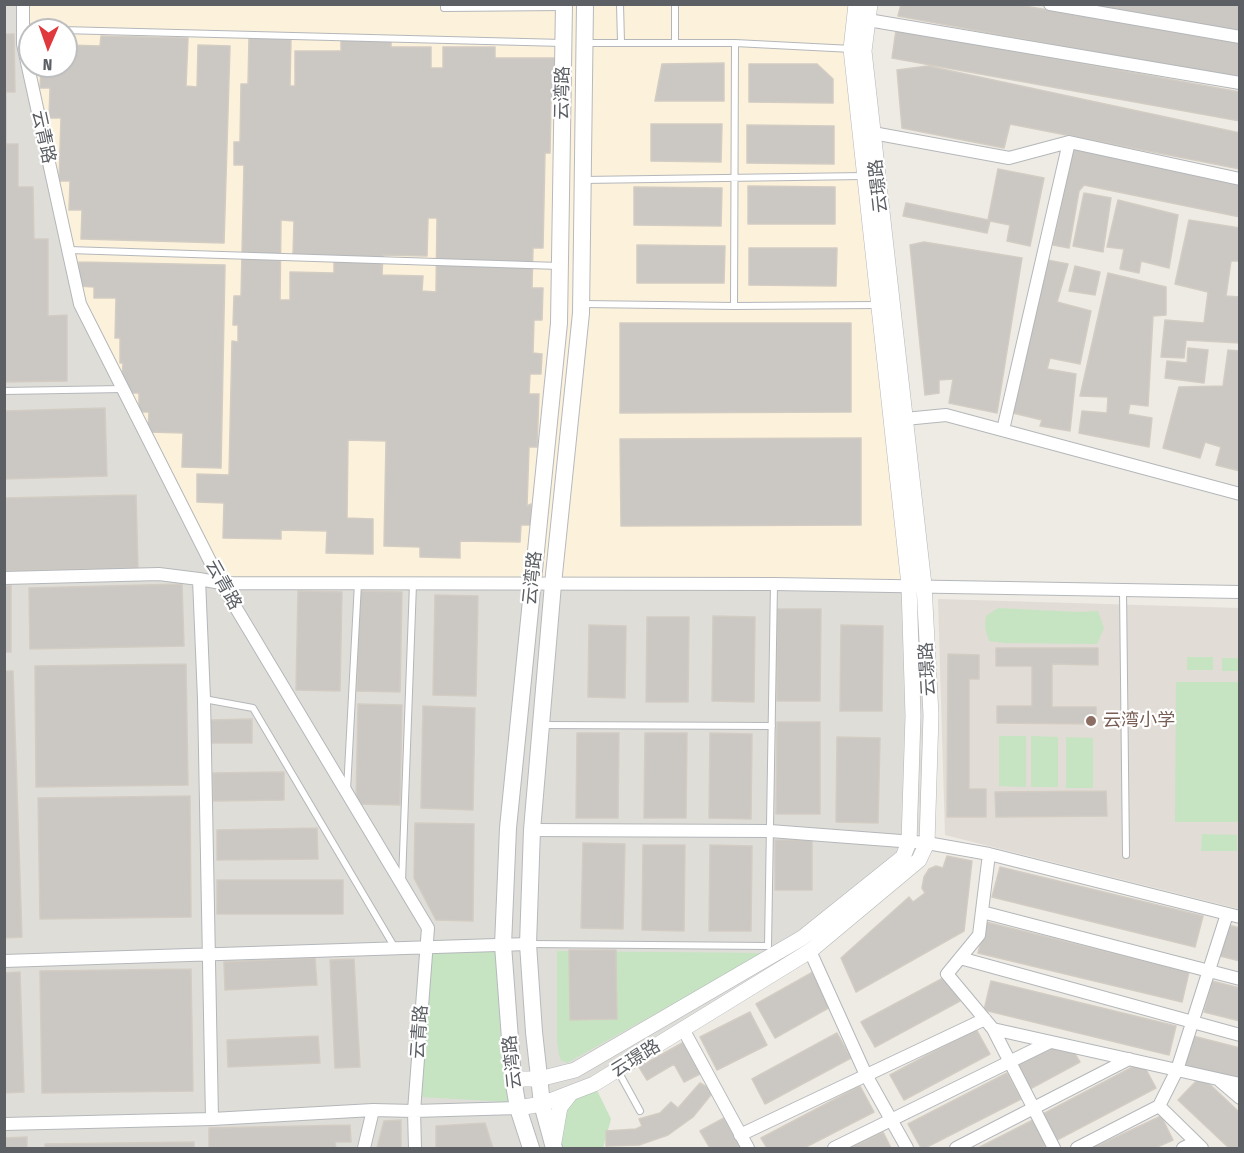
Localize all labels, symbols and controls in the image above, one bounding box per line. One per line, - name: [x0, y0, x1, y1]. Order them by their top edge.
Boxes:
- north arrow: [18, 18, 78, 78]
- text: N: [42, 55, 53, 74]
- street label: 云湾路: [552, 66, 574, 120]
- street label: 云青路: [27, 108, 59, 166]
- street label: 云璟路: [865, 158, 893, 214]
- street label: 云湾路: [519, 550, 547, 606]
- street label: 云青路: [200, 556, 246, 614]
- street label: 云璟路: [916, 641, 940, 697]
- place label: 云湾小学: [1103, 710, 1175, 732]
- marker: 云湾小学: [1084, 714, 1098, 728]
- street label: 云青路: [407, 1004, 433, 1060]
- street label: 云湾路: [499, 1034, 527, 1090]
- street label: 云璟路: [607, 1036, 665, 1082]

